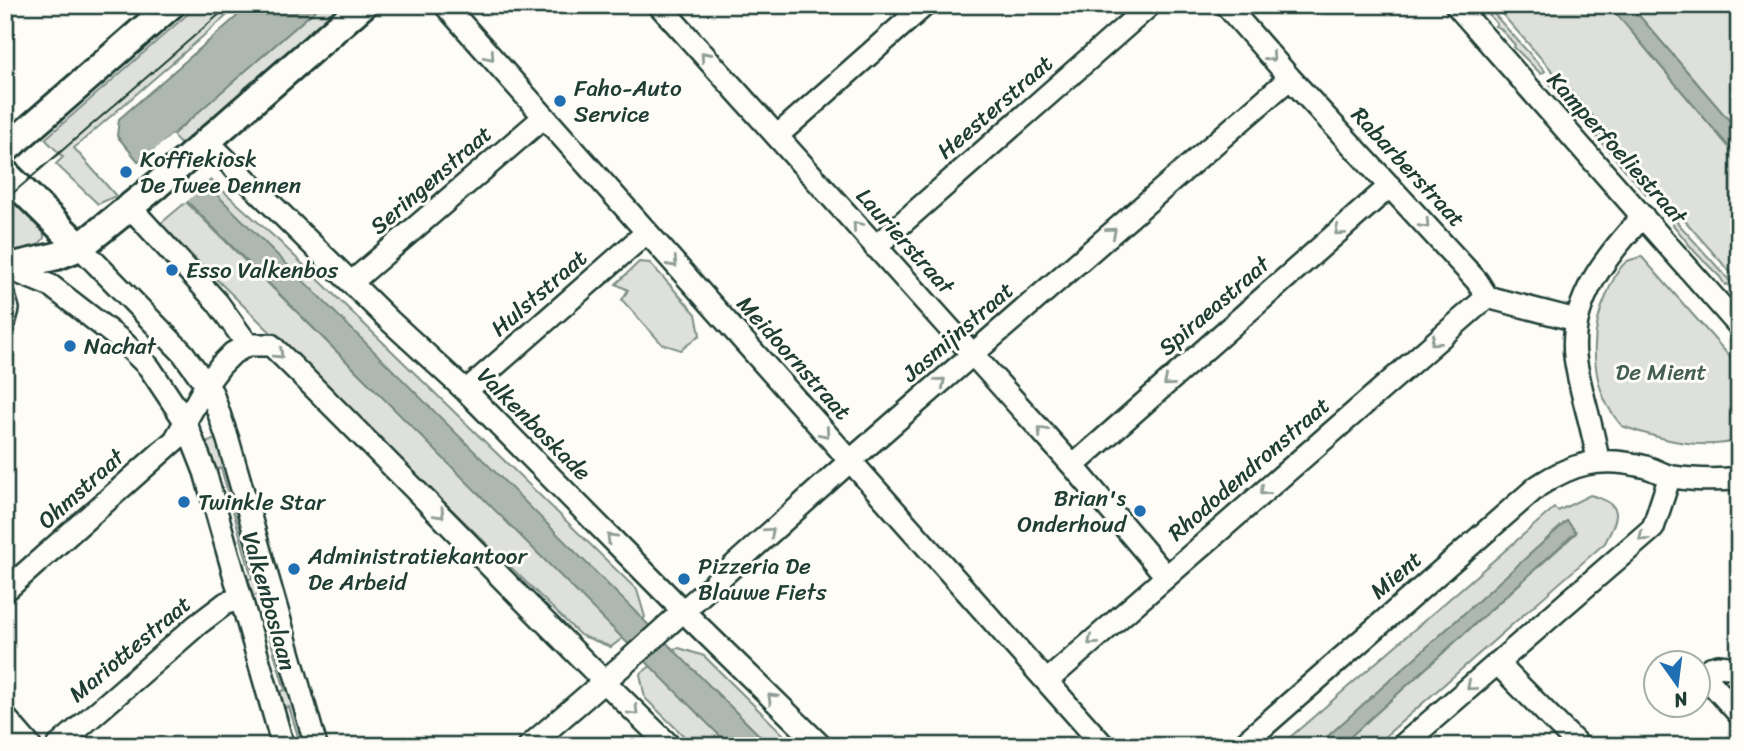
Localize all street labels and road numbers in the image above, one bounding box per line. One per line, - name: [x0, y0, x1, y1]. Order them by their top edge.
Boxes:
- street label: Heesterstraat: [927, 44, 1063, 170]
- street label: Kamperfoeliestraat: [1536, 62, 1699, 236]
- street label: Rabarberstraat: [1340, 97, 1476, 237]
- street label: Seringenstraat: [360, 115, 502, 245]
- street label: Laurierstraat: [845, 178, 966, 305]
- street label: Hulststraat: [481, 239, 597, 347]
- street label: Spiraeastraat: [1149, 244, 1281, 367]
- street label: Jasmijnstraat: [892, 271, 1024, 394]
- street label: Meidoornstraat: [726, 286, 862, 430]
- street label: Valkenboskade: [467, 357, 601, 491]
- street label: Rhododendronstraat: [1158, 386, 1340, 552]
- street label: Ohmstraat: [28, 437, 135, 540]
- street label: Valkenboslaan: [230, 526, 308, 676]
- street label: Mient: [1360, 540, 1432, 610]
- street label: Mariottestraat: [59, 585, 201, 713]

